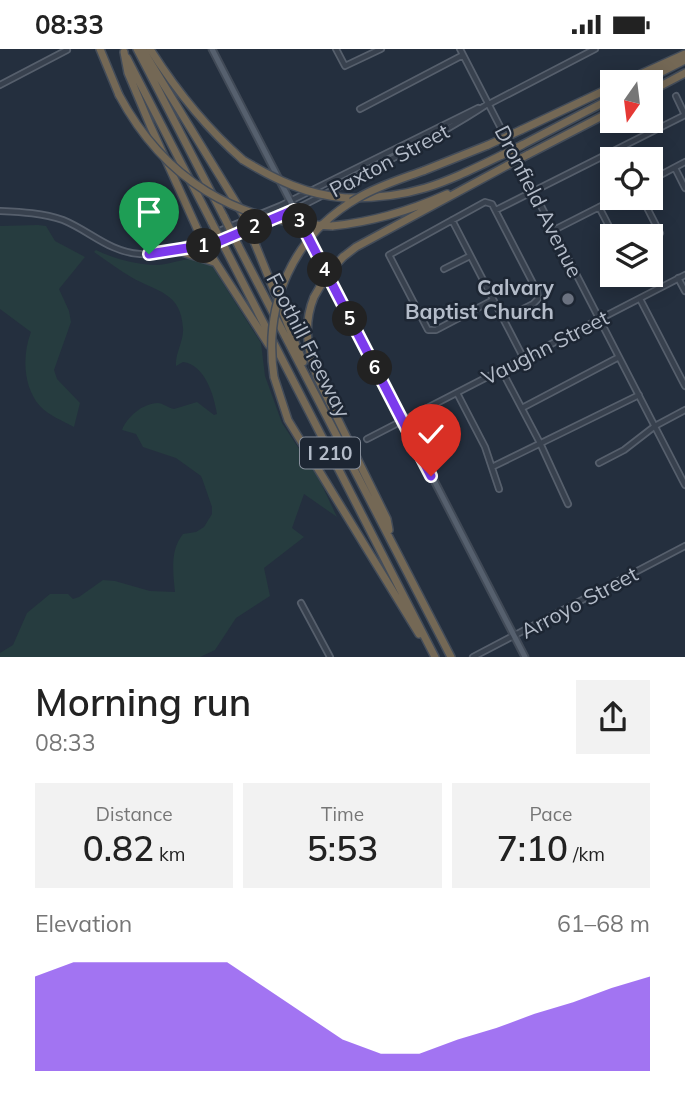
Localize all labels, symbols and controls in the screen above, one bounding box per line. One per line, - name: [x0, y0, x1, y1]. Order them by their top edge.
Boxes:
- text: 08:33: [35, 8, 104, 41]
- north arrow: [600, 70, 663, 133]
- map controls: [600, 70, 663, 287]
- street label: Paxton Street: [325, 118, 453, 202]
- street label: Dronfield Avenue: [489, 121, 589, 281]
- button: locate: [600, 147, 663, 210]
- pin: [119, 182, 179, 254]
- icon: arrive: [130, 193, 168, 231]
- pin: 3: [282, 203, 318, 239]
- text: 3: [294, 208, 305, 232]
- pin: 2: [238, 209, 272, 245]
- text: 2: [249, 214, 260, 238]
- button: layers: [600, 224, 663, 287]
- pin: 1: [186, 229, 222, 263]
- text: 1: [198, 233, 209, 257]
- pin: 4: [308, 253, 342, 287]
- text: 4: [319, 257, 330, 281]
- street label: Foothill Freeway: [261, 268, 357, 422]
- place label: Calvary Baptist Church: [405, 274, 555, 324]
- marker: Calvary Baptist Church: [560, 291, 576, 307]
- pin: 5: [332, 301, 368, 337]
- street label: Vaughn Street: [477, 304, 613, 390]
- text: 5: [344, 306, 355, 330]
- pin: 6: [358, 351, 392, 385]
- text: 6: [369, 355, 380, 379]
- pin: [401, 404, 461, 476]
- icon: check: [412, 415, 450, 453]
- road number: I 210: [300, 437, 360, 469]
- street label: Arroyo Street: [516, 560, 642, 644]
- text: Morning run: [35, 678, 251, 726]
- button: share: [576, 680, 650, 754]
- text: 08:33: [35, 728, 95, 757]
- text: Distance: [96, 802, 173, 826]
- text: Time: [321, 802, 364, 826]
- text: Pace: [529, 802, 572, 826]
- text: 0.82: [83, 826, 154, 870]
- text: 5:53: [307, 826, 378, 870]
- text: 7:10: [497, 826, 568, 870]
- text: km: [154, 842, 186, 866]
- text: /km: [568, 842, 605, 866]
- text: Elevation: [35, 909, 132, 938]
- text: 61–68 m: [557, 909, 650, 938]

